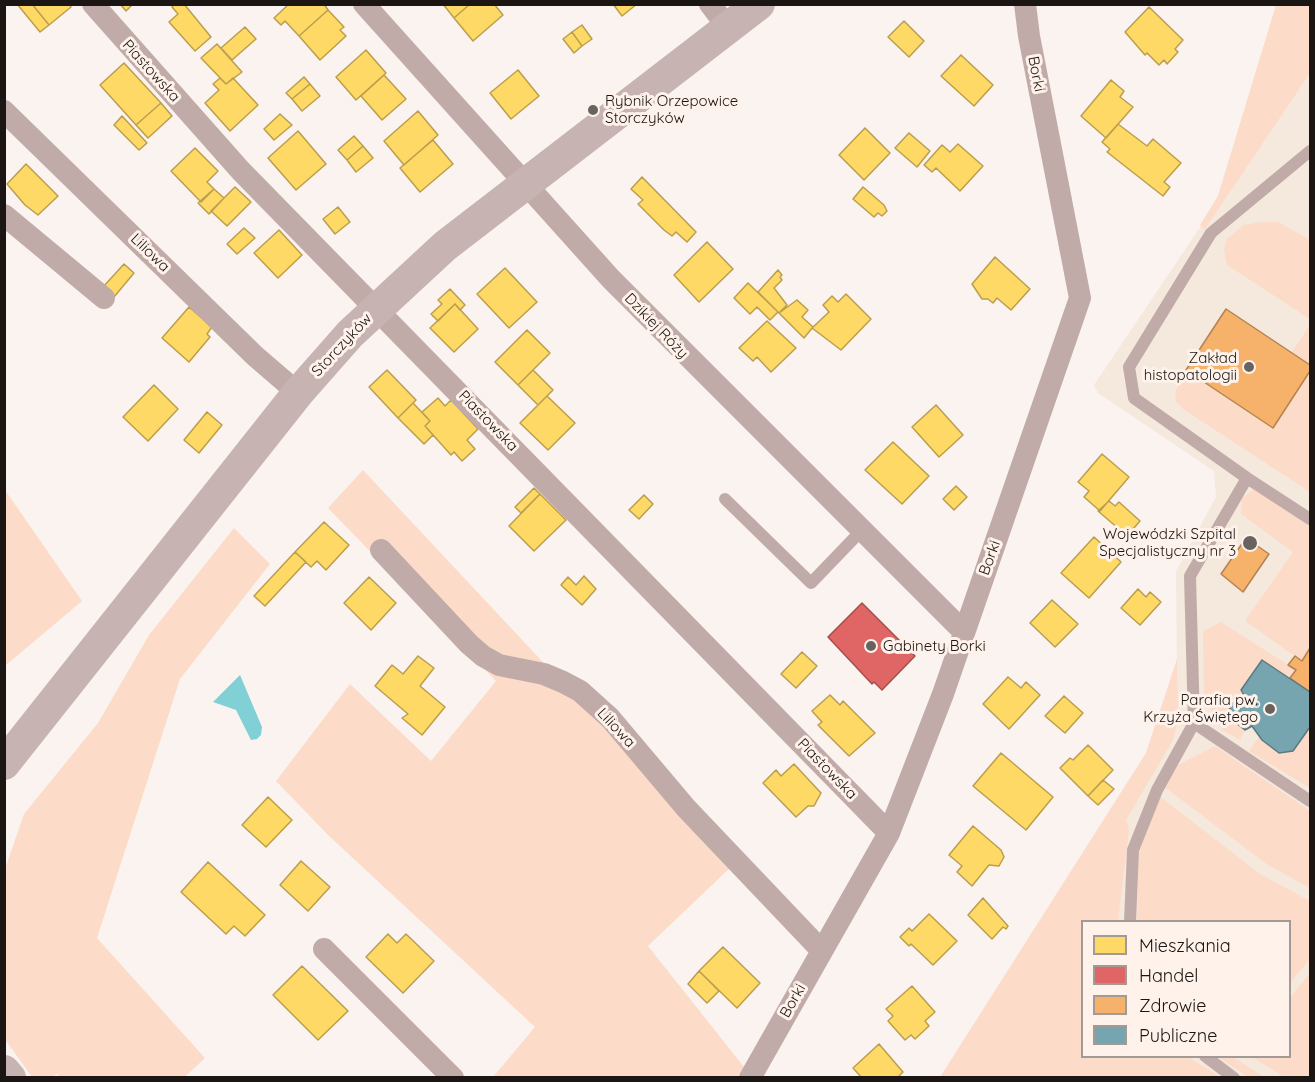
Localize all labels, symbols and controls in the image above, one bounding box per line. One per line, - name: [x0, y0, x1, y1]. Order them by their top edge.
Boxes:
- street label: Piastowska: [118, 36, 184, 106]
- street label: Borki: [1024, 55, 1048, 93]
- place label: Rybnik Orzepowice Storczyków: [605, 92, 738, 127]
- marker: Rybnik Orzepowice Storczyków: [586, 103, 600, 117]
- street label: Liliowa: [127, 230, 173, 276]
- street label: Dzikiej Róży: [620, 290, 692, 362]
- street label: Storczyków: [308, 310, 376, 380]
- place label: Zakład histopatologii: [1144, 349, 1237, 384]
- marker: Zakład histopatologii: [1242, 360, 1256, 374]
- street label: Piastowska: [455, 387, 521, 455]
- place label: Wojewódzki Szpital Specjalistyczny nr 3: [1099, 525, 1236, 560]
- marker: Wojewódzki Szpital Specjalistyczny nr 3: [1241, 534, 1259, 552]
- street label: Borki: [975, 538, 1005, 578]
- place label: Gabinety Borki: [883, 637, 986, 655]
- marker: Gabinety Borki: [864, 639, 878, 653]
- place label: Parafia pw. Krzyża Świętego: [1143, 691, 1258, 726]
- marker: Parafia pw. Krzyża Świętego: [1263, 702, 1277, 716]
- street label: Liliowa: [593, 705, 639, 751]
- street label: Piastowska: [794, 735, 860, 803]
- legend: [1081, 920, 1291, 1058]
- text: Mieszkania: [1139, 934, 1231, 957]
- text: Handel: [1139, 964, 1199, 987]
- street label: Borki: [776, 981, 810, 1021]
- text: Zdrowie: [1139, 994, 1206, 1017]
- text: Publiczne: [1139, 1024, 1217, 1047]

